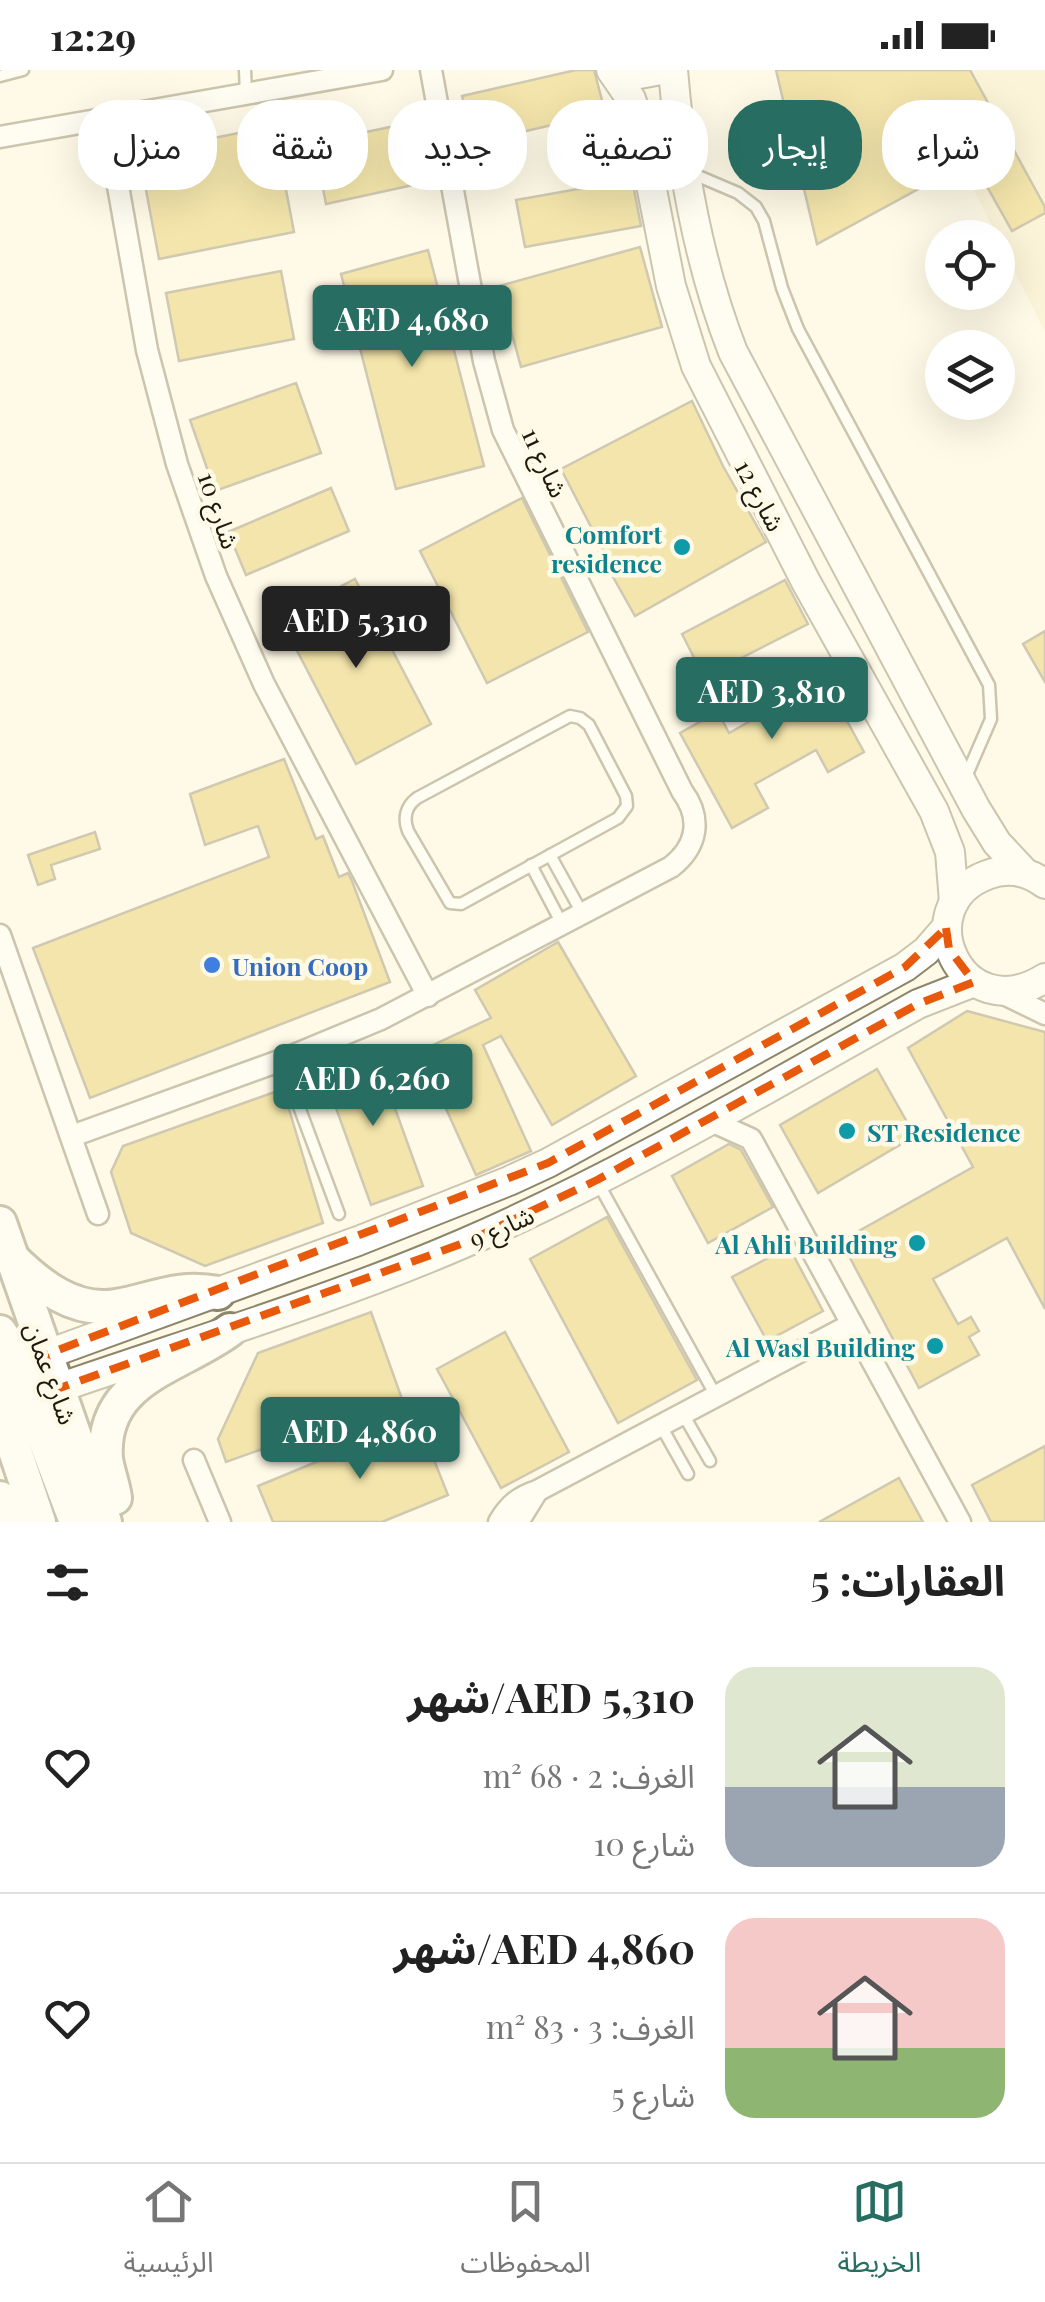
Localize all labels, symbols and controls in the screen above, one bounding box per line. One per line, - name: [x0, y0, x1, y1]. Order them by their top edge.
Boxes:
- text: 12:29: [50, 10, 136, 61]
- chip: منزل: [78, 100, 217, 190]
- chip: شقة: [237, 100, 368, 190]
- chip: جديد: [388, 100, 527, 190]
- chip: تصفية: [547, 100, 708, 190]
- chip: إيجار: [728, 100, 862, 190]
- chip: شراء: [882, 100, 1015, 190]
- map controls: [925, 220, 1015, 420]
- button: locate: [925, 220, 1015, 310]
- pin: AED 4,680: [298, 285, 526, 370]
- text: AED 4,680: [335, 296, 489, 339]
- button: layers: [925, 330, 1015, 420]
- street label: شارع 11: [512, 422, 576, 504]
- street label: شارع 12: [725, 454, 793, 538]
- street label: شارع 10: [188, 467, 248, 554]
- place label: Comfort residence: [551, 517, 662, 579]
- marker: Comfort residence: [671, 536, 693, 558]
- pin: AED 5,310: [242, 586, 470, 671]
- text: AED 5,310: [284, 597, 428, 640]
- pin: AED 3,810: [658, 657, 886, 742]
- text: AED 3,810: [698, 668, 846, 711]
- place label: Union Coop: [232, 949, 368, 982]
- marker: Union Coop: [201, 954, 223, 976]
- pin: AED 6,260: [259, 1044, 487, 1129]
- text: AED 6,260: [295, 1055, 451, 1098]
- place label: ST Residence: [867, 1115, 1021, 1148]
- marker: ST Residence: [836, 1120, 858, 1142]
- street label: شارع 9: [463, 1197, 540, 1258]
- place label: Al Ahli Building: [714, 1227, 897, 1260]
- marker: Al Ahli Building: [906, 1232, 928, 1254]
- street label: شارع عمان: [15, 1317, 86, 1430]
- place label: Al Wasl Building: [725, 1330, 915, 1363]
- marker: Al Wasl Building: [924, 1335, 946, 1357]
- pin: AED 4,860: [246, 1397, 474, 1482]
- text: AED 4,860: [283, 1408, 437, 1451]
- text: العقارات: 5: [810, 1551, 1005, 1607]
- icon: filters: [40, 1555, 95, 1610]
- text: AED 5,310/شهر: [408, 1668, 695, 1724]
- icon: home: [805, 1707, 925, 1827]
- icon: heart: [40, 1740, 95, 1795]
- text: الغرف: 2 · 68 m²: [483, 1753, 695, 1796]
- text: شارع 10: [594, 1821, 695, 1864]
- text: AED 4,860/شهر: [394, 1919, 695, 1975]
- icon: home: [805, 1958, 925, 2078]
- icon: heart: [40, 1991, 95, 2046]
- text: الغرف: 3 · 83 m²: [486, 2004, 695, 2047]
- text: شارع 5: [611, 2072, 695, 2115]
- tab: الرئيسية: [124, 2174, 214, 2293]
- tab: المحفوظات: [461, 2174, 591, 2293]
- tab: الخريطة: [838, 2174, 921, 2293]

